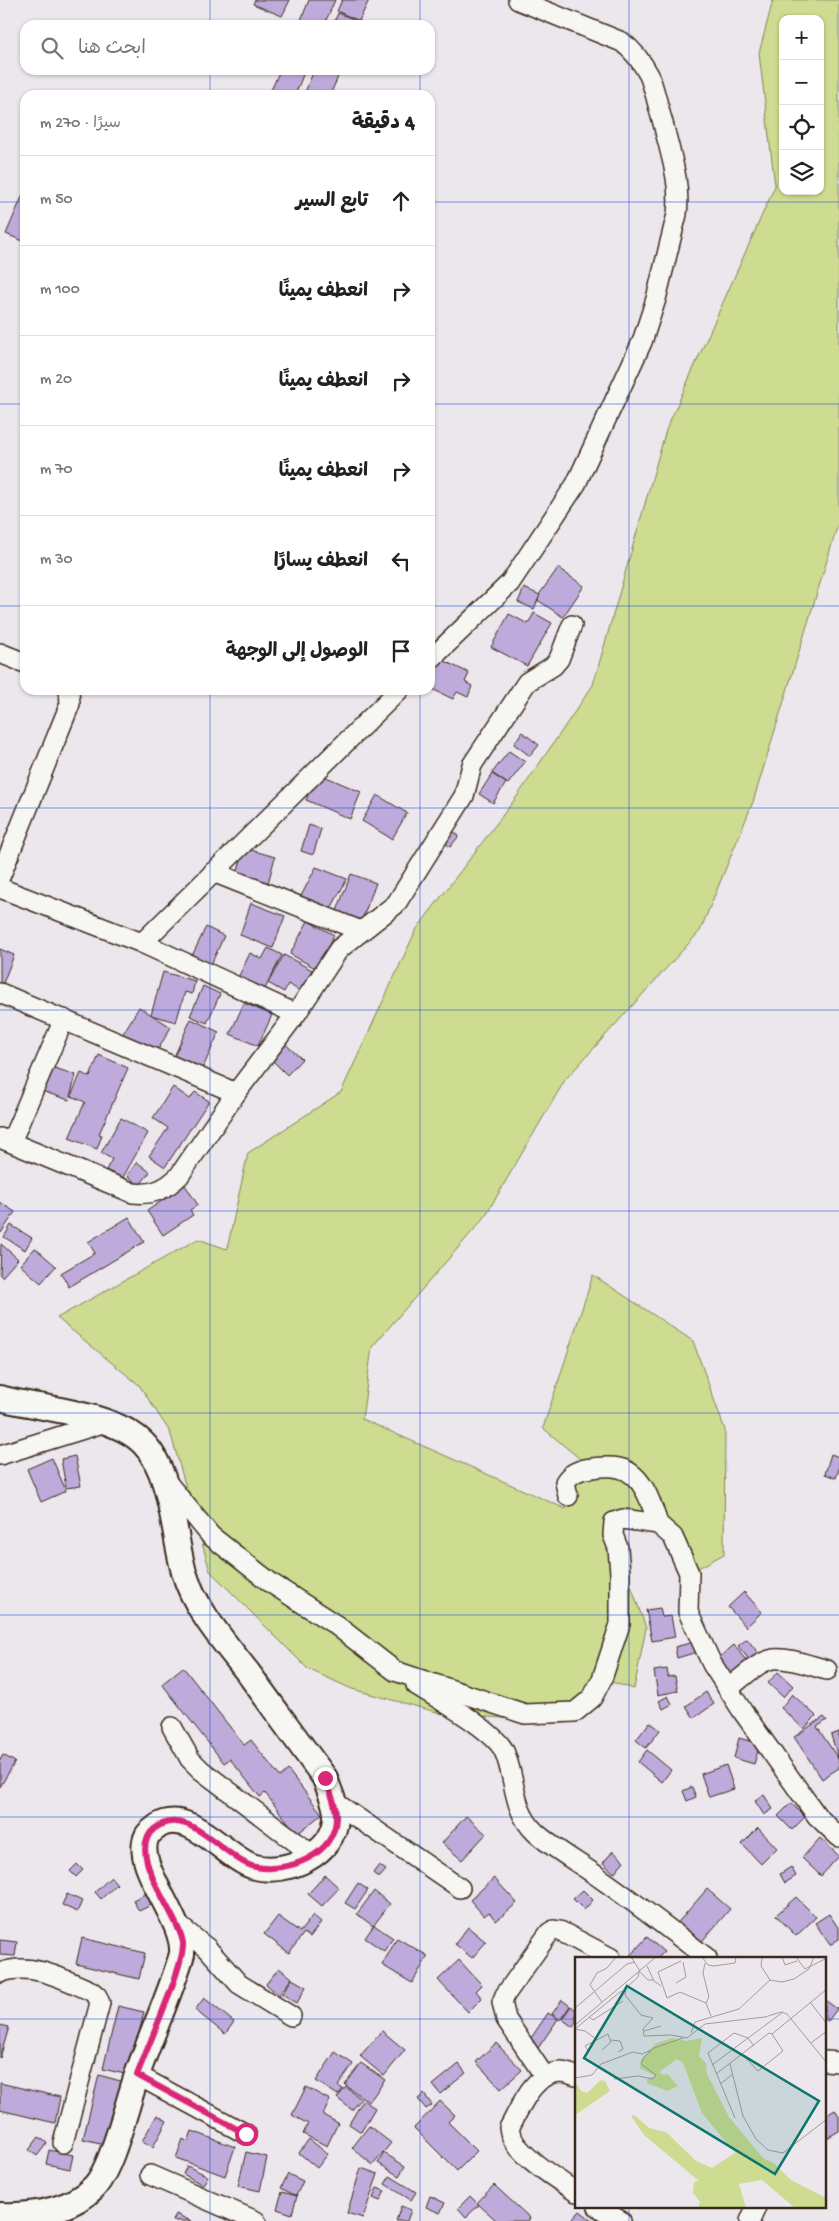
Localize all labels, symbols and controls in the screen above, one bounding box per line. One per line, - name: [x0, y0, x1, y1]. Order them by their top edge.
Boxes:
- map controls: [779, 15, 824, 195]
- button: +: [779, 15, 824, 60]
- search box: [20, 20, 435, 75]
- icon: search: [38, 34, 66, 62]
- text: ابحث هنا: [78, 38, 146, 61]
- button: −: [779, 60, 824, 105]
- button: locate: [779, 105, 824, 150]
- text: 4 دقيقة: [352, 112, 415, 137]
- text: سيرًا · 270 m: [40, 115, 121, 134]
- button: layers: [779, 150, 824, 195]
- icon: ahead: [387, 187, 415, 215]
- text: 50 m: [40, 191, 73, 210]
- text: تابع السير: [296, 191, 368, 214]
- icon: right: [387, 277, 415, 305]
- text: 100 m: [40, 281, 80, 300]
- text: انعطف يمينًا: [279, 281, 368, 304]
- icon: right: [387, 367, 415, 395]
- text: 20 m: [40, 371, 72, 390]
- text: انعطف يمينًا: [279, 371, 368, 394]
- icon: right: [387, 457, 415, 485]
- text: 70 m: [40, 461, 73, 480]
- text: انعطف يمينًا: [279, 461, 368, 484]
- icon: left: [387, 547, 415, 575]
- text: 30 m: [40, 551, 73, 570]
- text: انعطف يسارًا: [274, 551, 368, 574]
- icon: arrive: [387, 637, 415, 665]
- text: الوصول إلى الوجهة: [225, 641, 368, 664]
- route end: [314, 1767, 337, 1790]
- inset map: [575, 1957, 826, 2208]
- route start: [235, 2123, 258, 2146]

